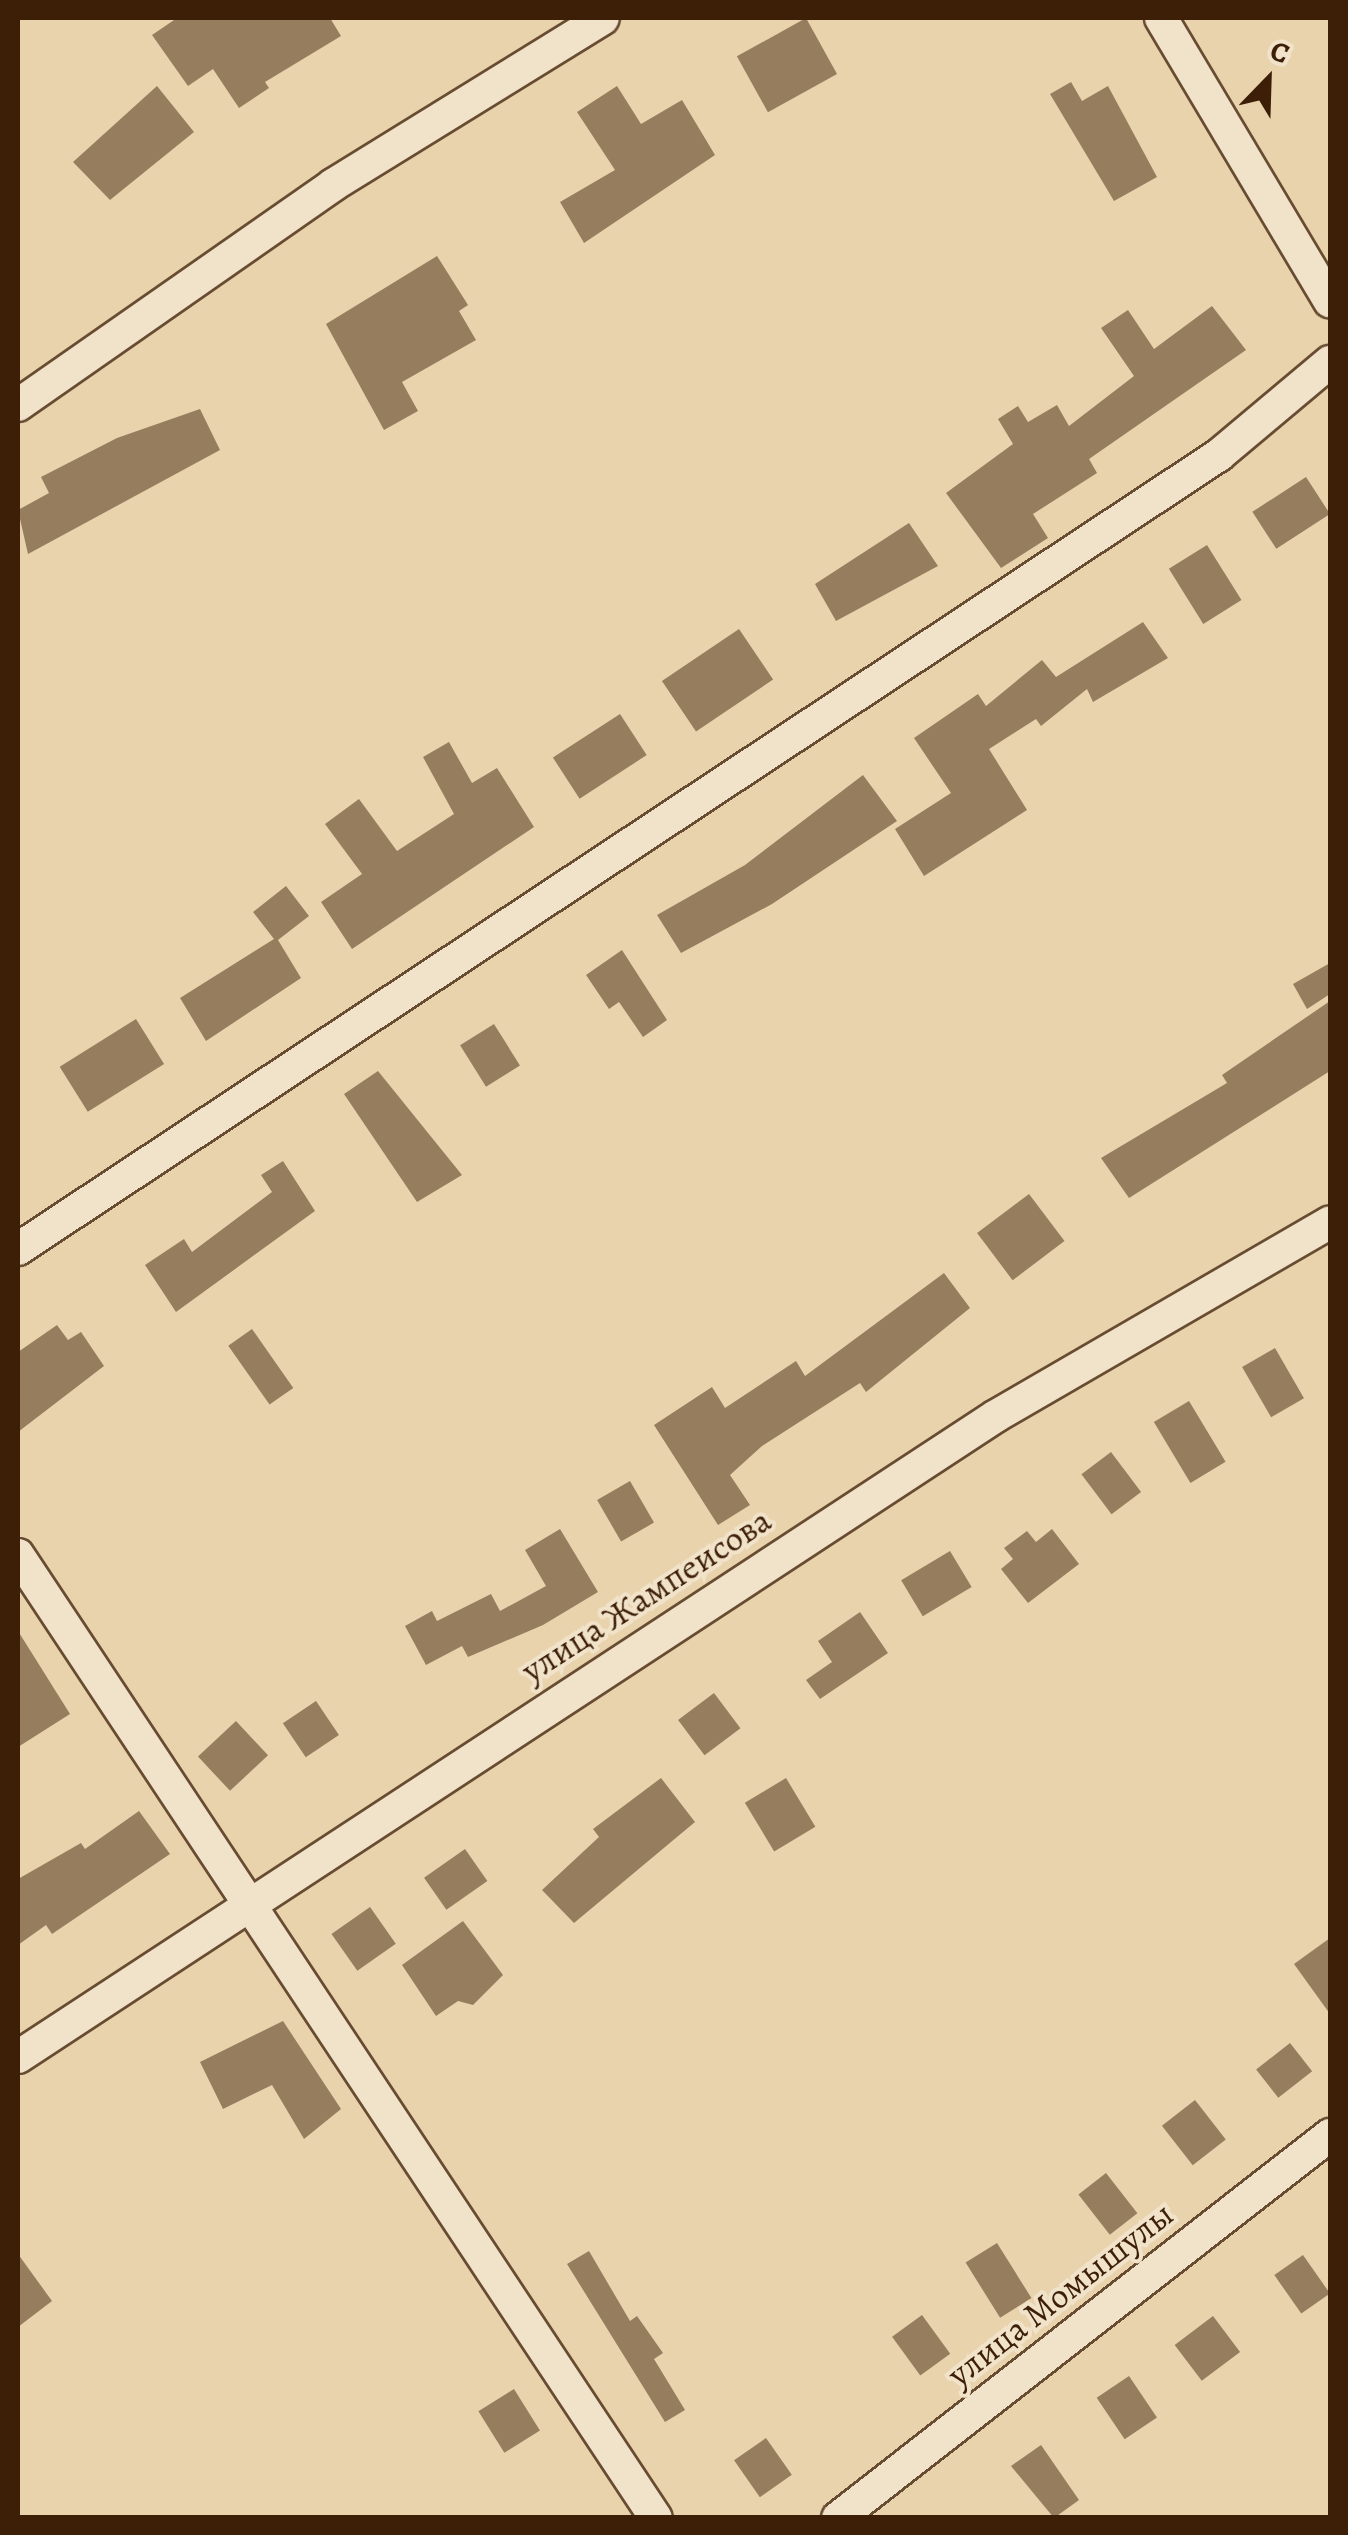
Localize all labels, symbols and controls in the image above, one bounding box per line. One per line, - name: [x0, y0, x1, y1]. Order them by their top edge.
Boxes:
- north arrow: [1218, 30, 1318, 130]
- text: С: [1264, 32, 1295, 73]
- street label: улица Жампеисова: [513, 1499, 779, 1691]
- street label: улица Момышулы: [939, 2193, 1181, 2395]

